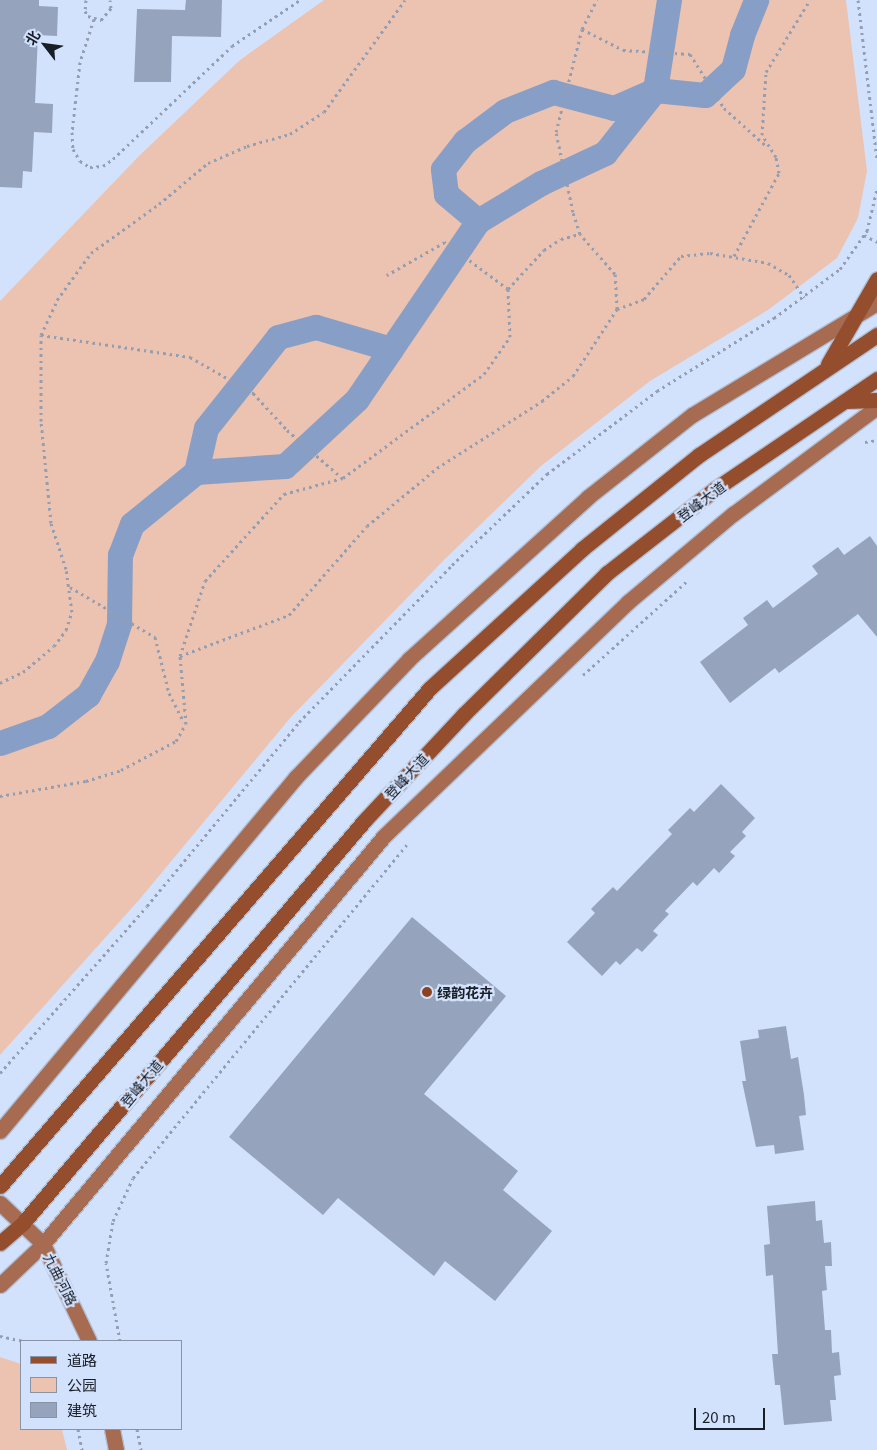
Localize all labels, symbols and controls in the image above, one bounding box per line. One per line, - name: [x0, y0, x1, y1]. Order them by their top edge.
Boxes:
- north arrow: [20, 20, 70, 70]
- text: 北: [20, 26, 44, 49]
- street label: 登峰大道: [674, 477, 728, 525]
- street label: 登峰大道: [381, 750, 431, 802]
- place label: 绿韵花卉: [437, 984, 493, 1000]
- marker: 绿韵花卉: [421, 986, 433, 998]
- street label: 登峰大道: [117, 1056, 165, 1110]
- street label: 九曲河路: [41, 1250, 81, 1308]
- legend: [20, 1340, 182, 1430]
- text: 道路: [67, 1349, 97, 1370]
- text: 公园: [67, 1374, 97, 1395]
- scale bar: [697, 1398, 768, 1430]
- text: 建筑: [67, 1399, 97, 1420]
- text: 20 m: [702, 1406, 736, 1427]

